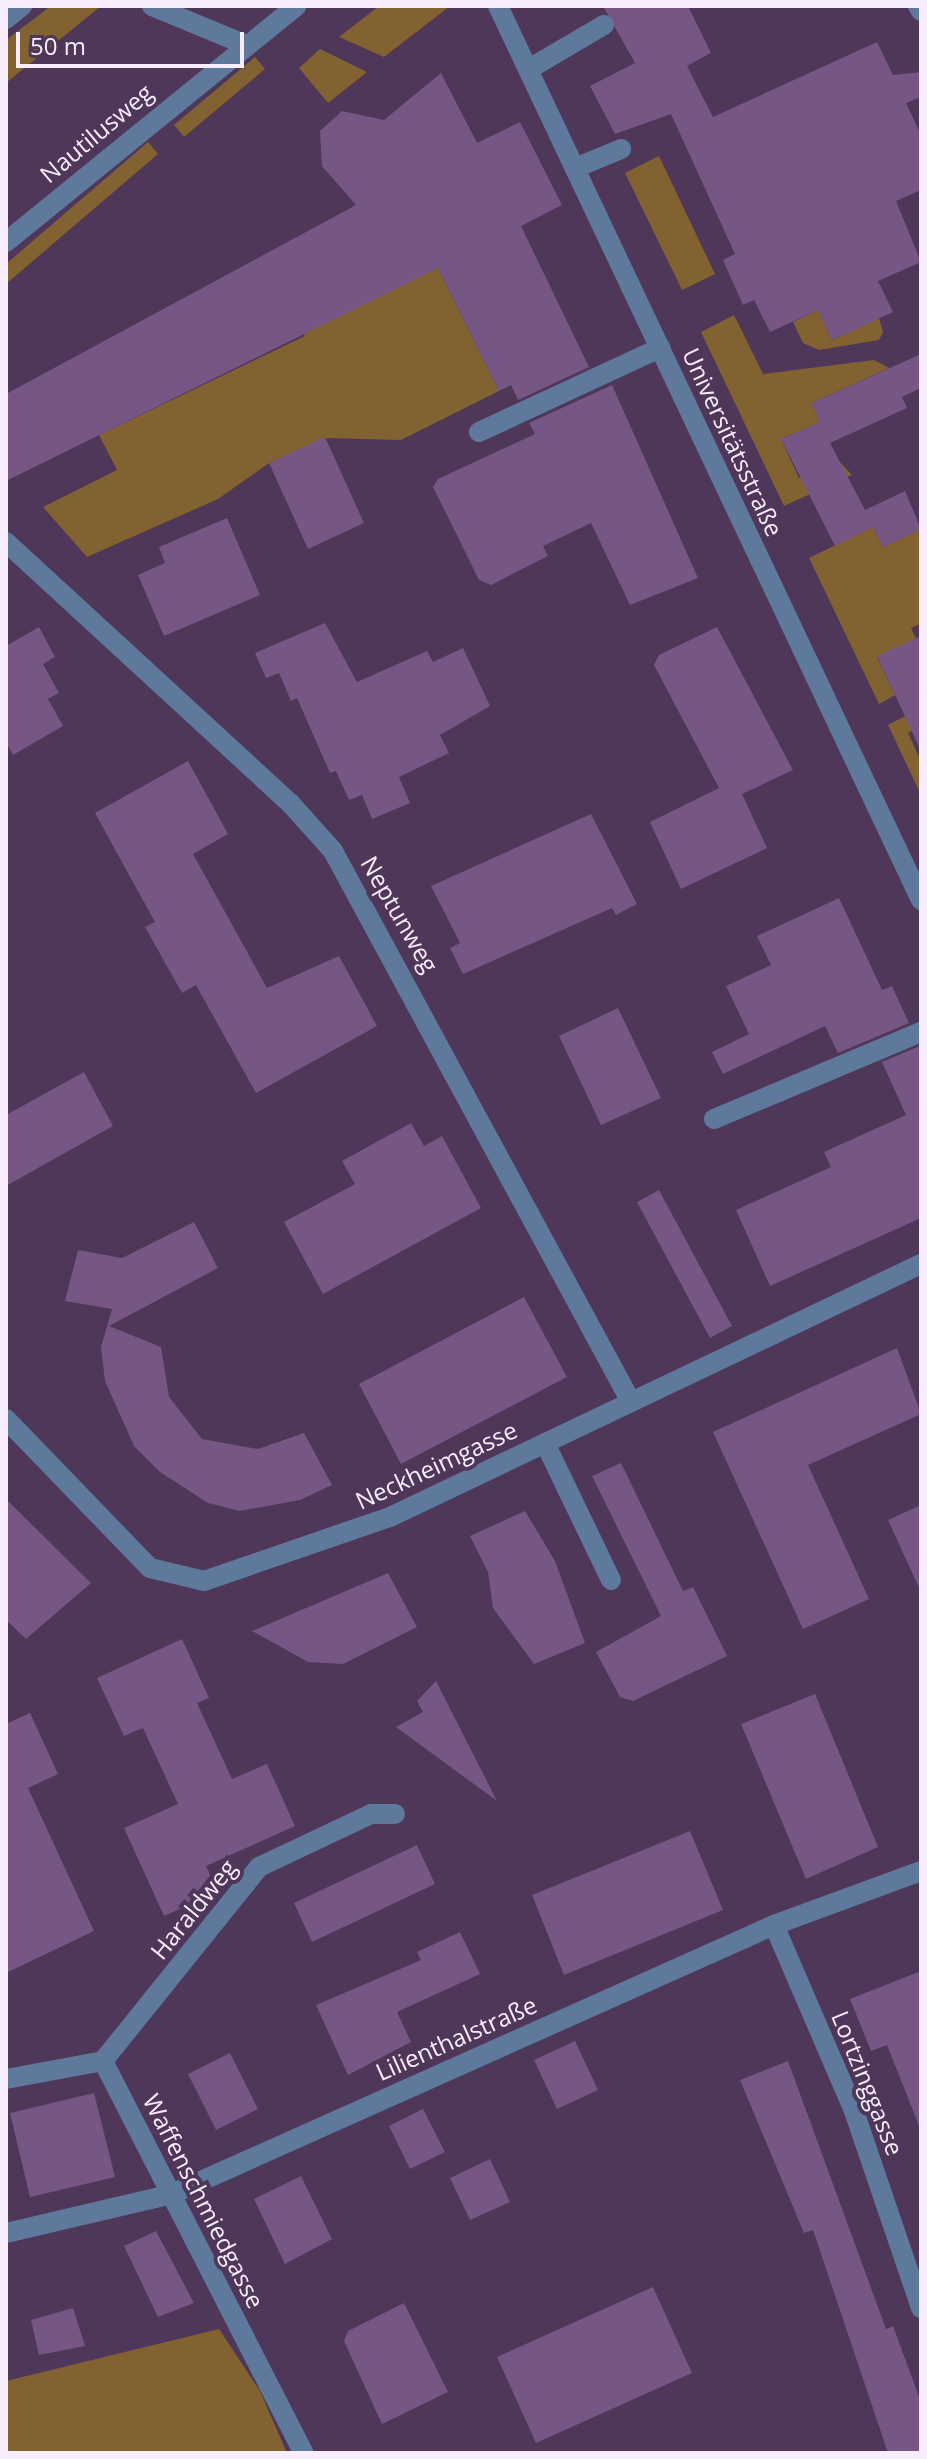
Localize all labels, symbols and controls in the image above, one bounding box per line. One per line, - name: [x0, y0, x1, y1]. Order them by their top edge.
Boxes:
- scale bar: [20, 16, 248, 66]
- text: 50 m: [30, 29, 86, 62]
- street label: Nautilusweg: [34, 78, 158, 188]
- street label: Universitätsstraße: [677, 343, 789, 541]
- street label: Neptunweg: [355, 851, 445, 977]
- street label: Neckheimgasse: [351, 1415, 521, 1515]
- street label: Haraldweg: [144, 1853, 242, 1965]
- street label: Lilienthalstraße: [371, 1990, 541, 2086]
- street label: Lortzinggasse: [826, 2007, 910, 2159]
- street label: Waffenschmiedgasse: [137, 2089, 271, 2313]

